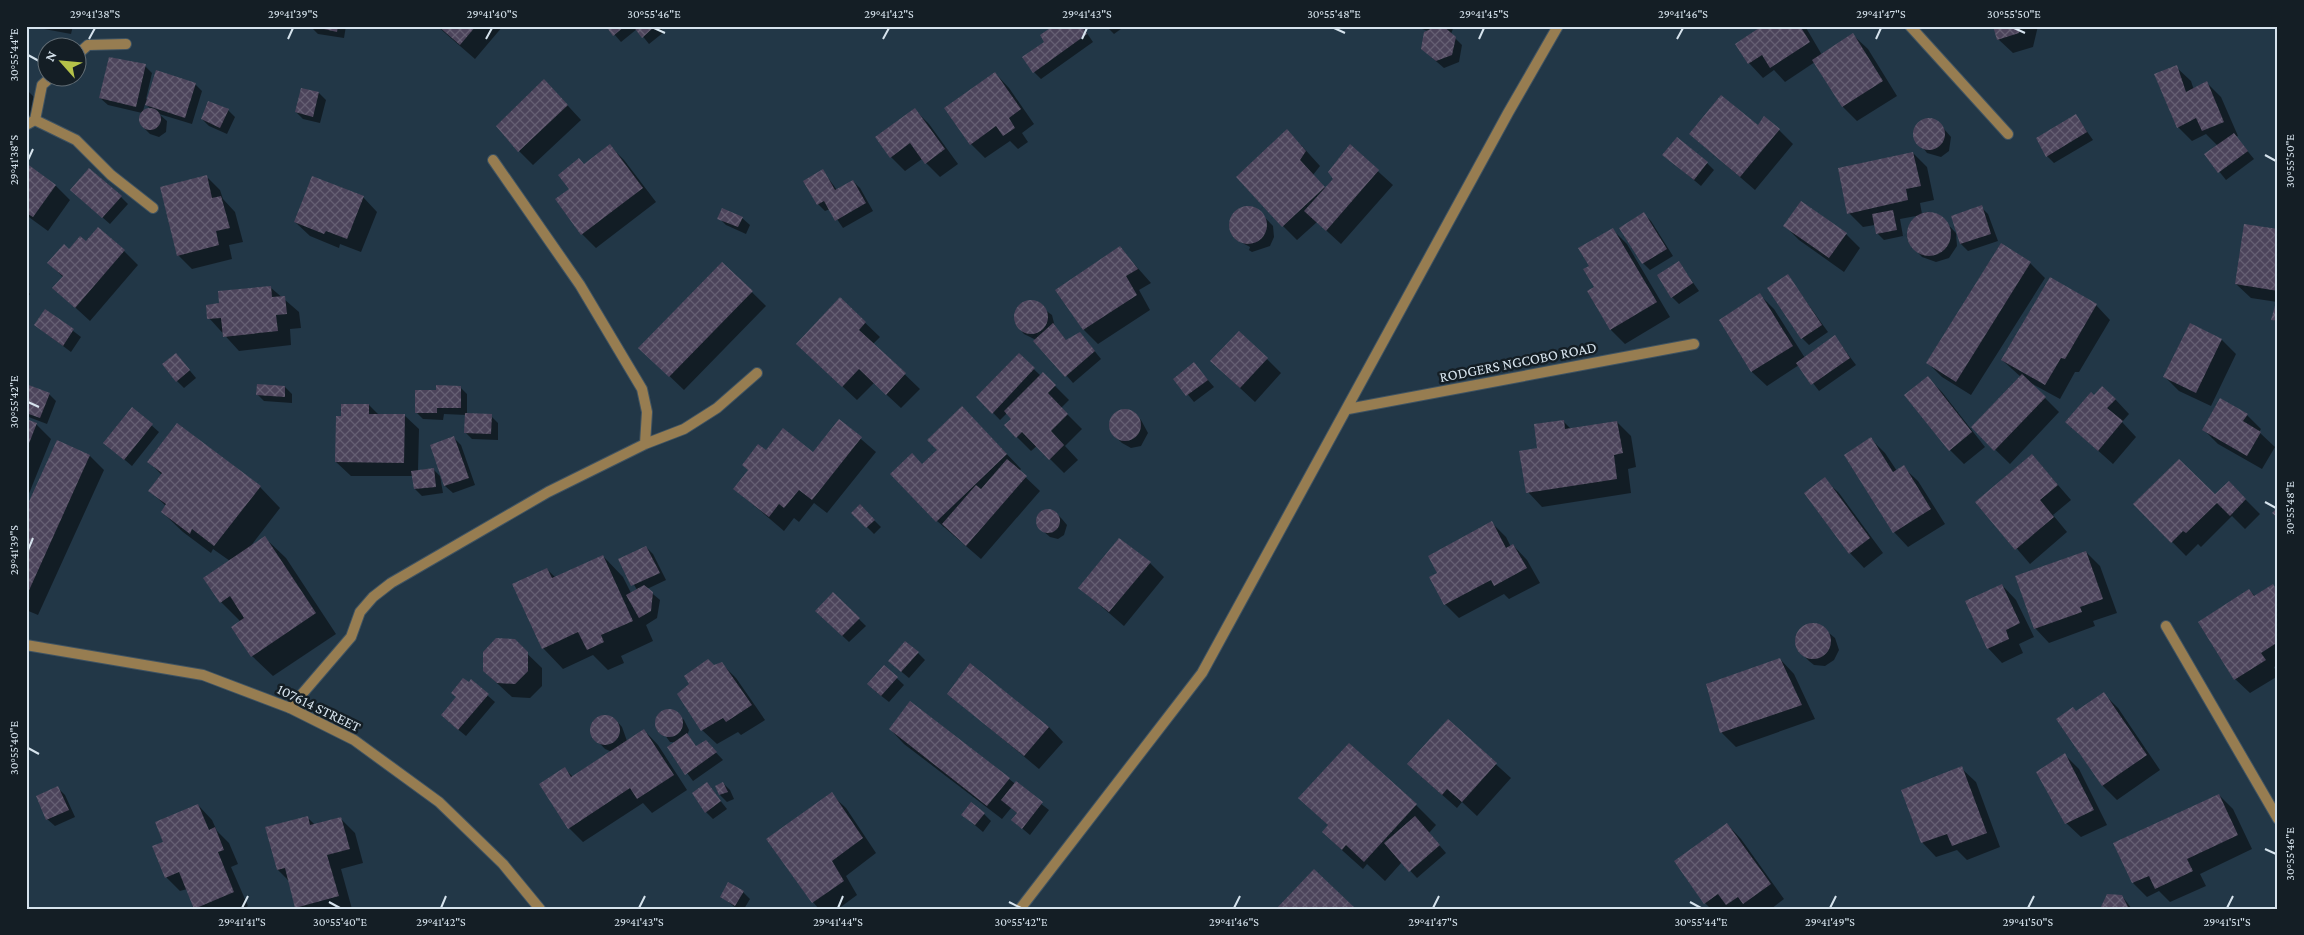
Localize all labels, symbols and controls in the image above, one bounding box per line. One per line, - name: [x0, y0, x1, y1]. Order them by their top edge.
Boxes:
- text: 29°41'38"S: [70, 7, 120, 21]
- text: 29°41'39"S: [268, 7, 318, 21]
- text: 29°41'40"S: [467, 7, 518, 21]
- text: 30°55'46"E: [627, 7, 681, 21]
- text: 29°41'42"S: [864, 7, 914, 21]
- text: 29°41'43"S: [1062, 7, 1112, 21]
- text: 30°55'48"E: [1307, 7, 1361, 21]
- text: 29°41'45"S: [1459, 7, 1509, 21]
- text: 29°41'46"S: [1658, 7, 1708, 21]
- text: 29°41'47"S: [1856, 7, 1906, 21]
- text: 30°55'50"E: [1987, 7, 2041, 21]
- text: 30°55'44"E: [7, 28, 21, 82]
- north arrow: [38, 38, 88, 88]
- text: N: [41, 48, 60, 64]
- text: 30°55'50"E: [2283, 134, 2297, 188]
- text: 29°41'38"S: [7, 135, 21, 185]
- street label: RODGERS NGCOBO ROAD: [1438, 339, 1598, 385]
- text: 30°55'42"E: [7, 375, 21, 428]
- text: 30°55'48"E: [2283, 481, 2297, 535]
- text: 29°41'39"S: [7, 525, 21, 575]
- street label: 107614 STREET: [275, 681, 363, 735]
- text: 30°55'40"E: [7, 721, 21, 775]
- text: 30°55'46"E: [2283, 827, 2297, 881]
- text: 29°41'41"S: [218, 915, 266, 929]
- text: 30°55'40"E: [313, 915, 367, 929]
- text: 29°41'42"S: [416, 915, 466, 929]
- text: 29°41'43"S: [614, 915, 664, 929]
- text: 29°41'44"S: [813, 915, 863, 929]
- text: 30°55'42"E: [995, 915, 1048, 929]
- text: 29°41'46"S: [1209, 915, 1259, 929]
- text: 29°41'47"S: [1408, 915, 1458, 929]
- text: 30°55'44"E: [1674, 915, 1728, 929]
- text: 29°41'49"S: [1805, 915, 1855, 929]
- text: 29°41'50"S: [2003, 915, 2054, 929]
- text: 29°41'51"S: [2203, 915, 2251, 929]

